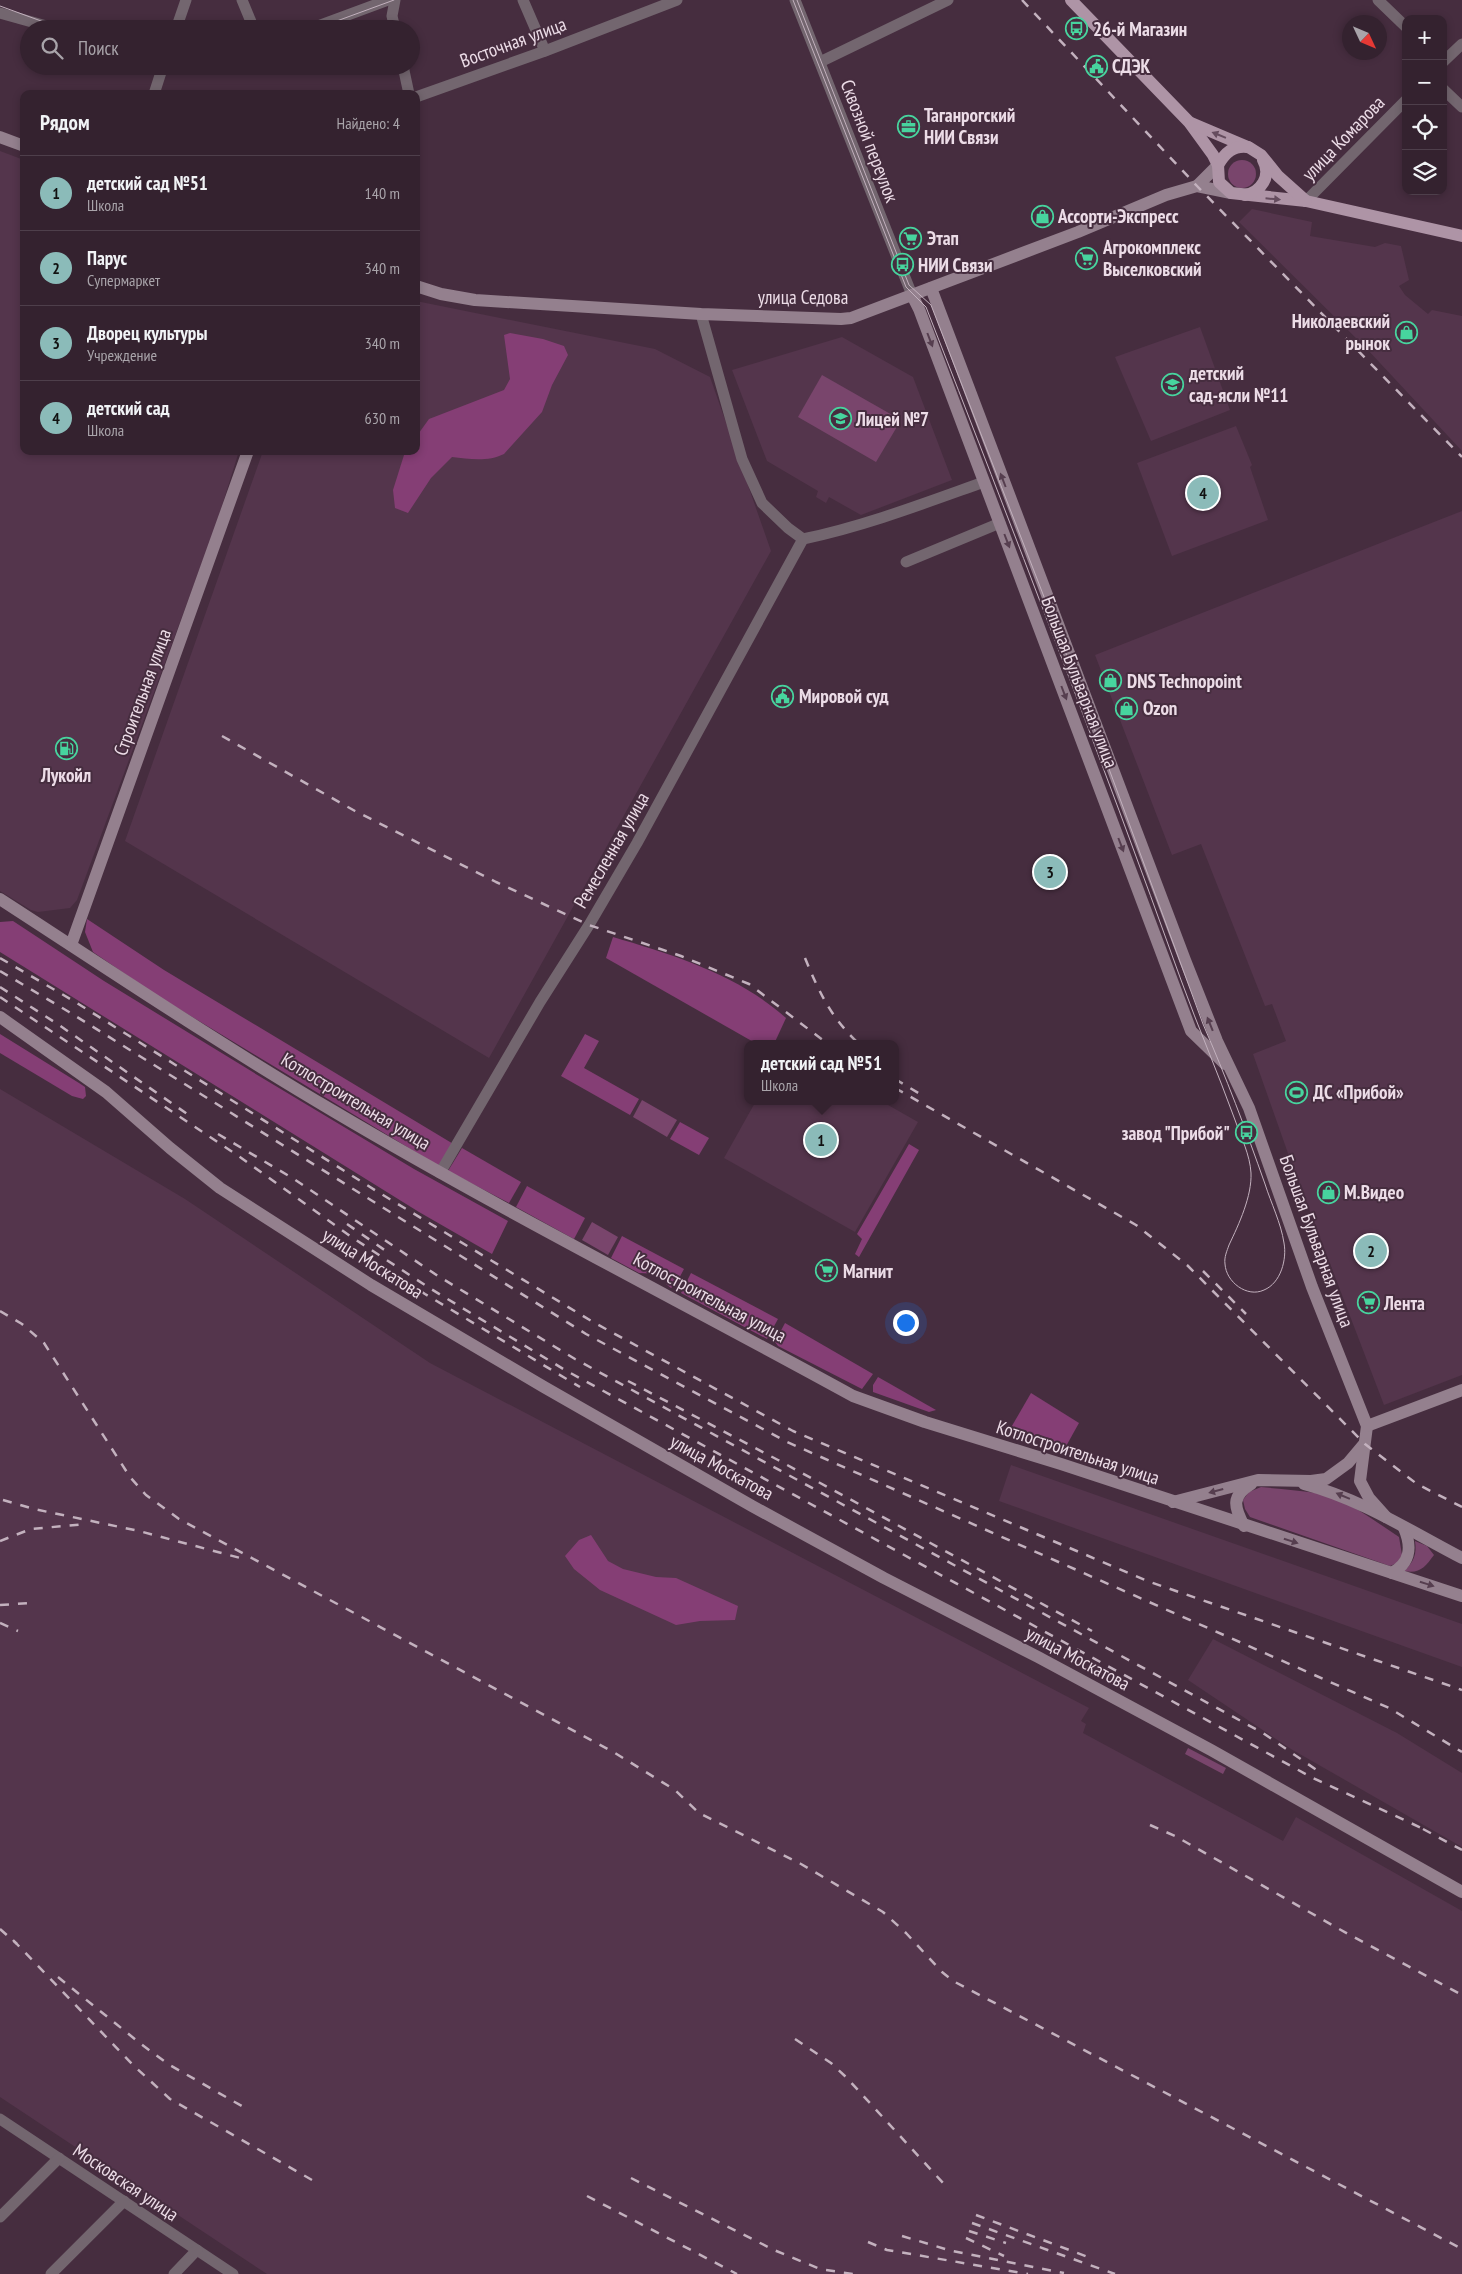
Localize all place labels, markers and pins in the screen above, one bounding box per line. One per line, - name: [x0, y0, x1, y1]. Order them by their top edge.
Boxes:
- bus stop icon: 26-й Магазин: [1065, 17, 1089, 41]
- place label: 26-й Магазин: [1093, 17, 1187, 41]
- public building icon: СДЭК: [1084, 54, 1108, 78]
- place label: СДЭК: [1112, 54, 1151, 78]
- place label: Таганрогский НИИ Связи: [924, 103, 1015, 149]
- office icon: Таганрогский НИИ Связи: [896, 114, 920, 138]
- shop icon: Ассорти-Экспресс: [1030, 204, 1054, 228]
- place label: Ассорти-Экспресс: [1057, 204, 1179, 228]
- supermarket icon: Этап: [899, 226, 923, 250]
- place label: Этап: [927, 226, 959, 250]
- place label: Агрокомплекс Выселковский: [1102, 235, 1202, 281]
- supermarket icon: Агрокомплекс Выселковский: [1075, 246, 1099, 270]
- bus stop icon: НИИ Связи: [890, 253, 914, 277]
- place label: НИИ Связи: [918, 253, 992, 277]
- place label: Николаевский рынок: [1292, 309, 1390, 355]
- shop icon: Николаевский рынок: [1394, 320, 1418, 344]
- place label: детский сад-ясли №11: [1188, 361, 1288, 407]
- school or university icon: детский сад-ясли №11: [1161, 372, 1185, 396]
- school or university icon: Лицей №7: [828, 407, 852, 431]
- place label: Лицей №7: [855, 407, 929, 431]
- pin: 4: [1187, 474, 1219, 512]
- shop icon: DNS Technopoint: [1099, 669, 1123, 693]
- place label: DNS Technopoint: [1127, 669, 1242, 693]
- public building icon: Мировой суд: [771, 684, 795, 708]
- place label: Мировой суд: [799, 684, 888, 708]
- shop icon: Ozon: [1115, 696, 1139, 720]
- place label: Ozon: [1143, 696, 1177, 720]
- fuel station icon: Лукойл: [54, 737, 78, 761]
- place label: Лукойл: [40, 763, 91, 787]
- pin: 3: [1034, 853, 1066, 891]
- sports icon: ДC «Прибой»: [1285, 1080, 1309, 1104]
- place label: ДC «Прибой»: [1313, 1080, 1404, 1104]
- pin: 1: [805, 1121, 837, 1159]
- place label: завод "Прибой": [1122, 1121, 1230, 1145]
- bus stop icon: завод "Прибой": [1234, 1121, 1258, 1145]
- shop icon: М.Видео: [1316, 1180, 1340, 1204]
- place label: М.Видео: [1344, 1180, 1404, 1204]
- pin: 2: [1355, 1232, 1387, 1270]
- supermarket icon: Магнит: [815, 1259, 839, 1283]
- place label: Магнит: [843, 1259, 893, 1283]
- supermarket icon: Лента: [1356, 1291, 1380, 1315]
- place label: Лента: [1383, 1291, 1425, 1315]

